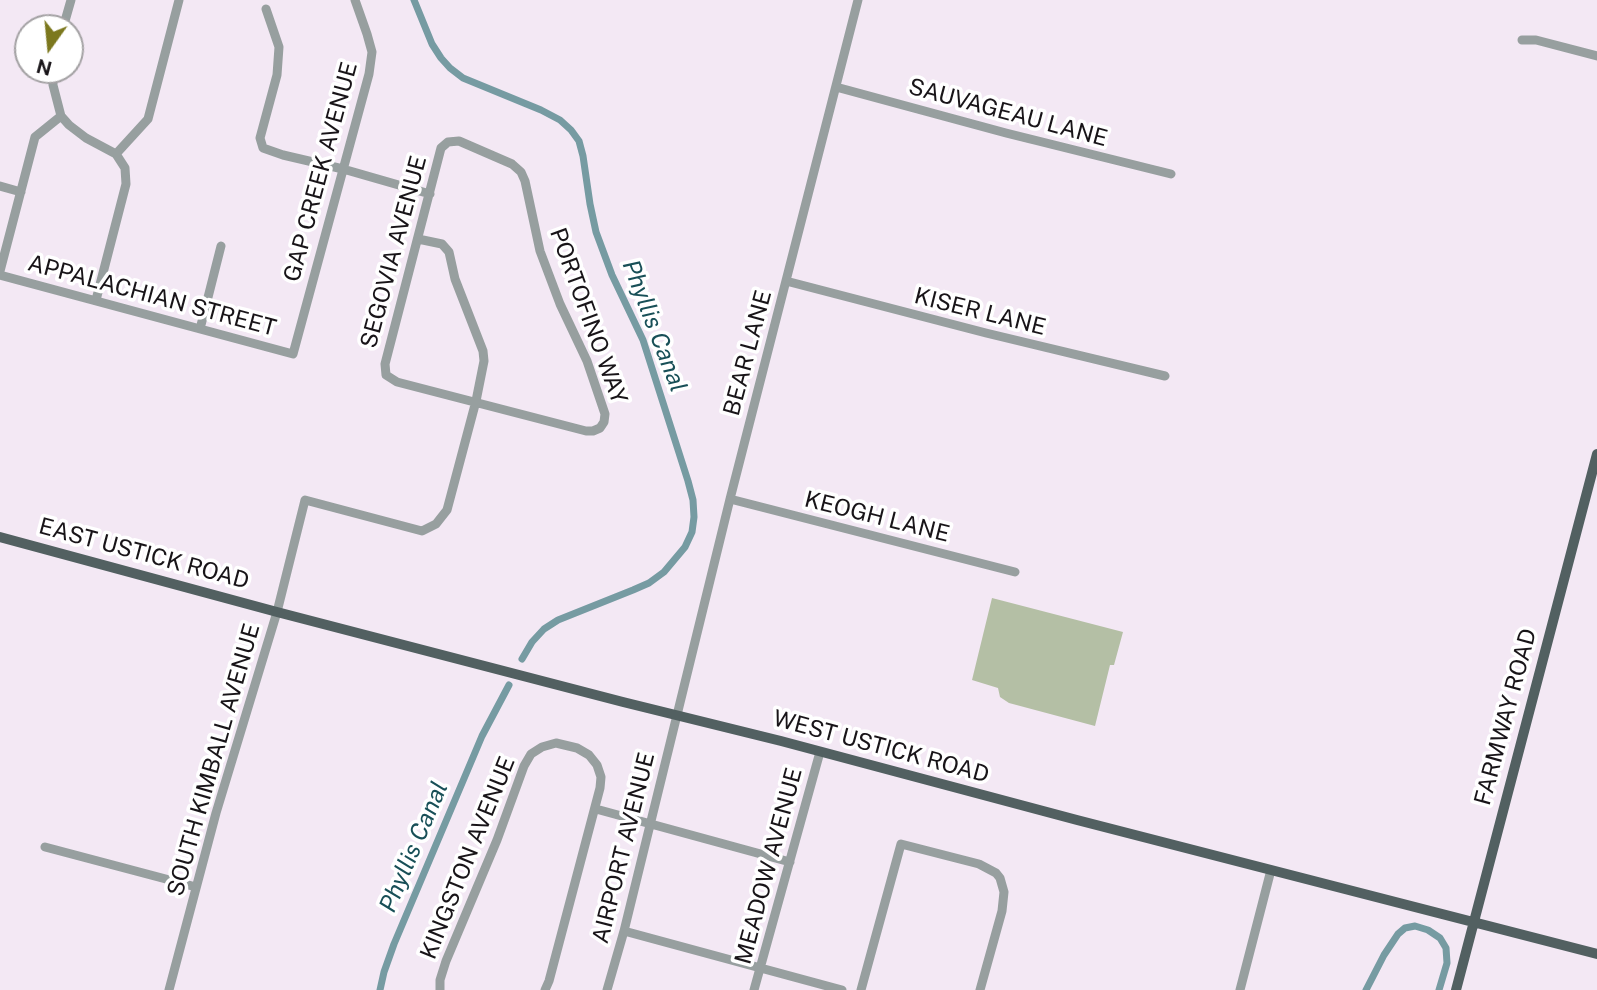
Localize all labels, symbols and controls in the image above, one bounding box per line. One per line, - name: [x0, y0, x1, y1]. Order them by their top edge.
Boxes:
- north arrow: [14, 14, 84, 84]
- text: N: [34, 55, 54, 80]
- street label: GAP CREEK AVENUE: [278, 59, 364, 285]
- street label: SAUVAGEAU LANE: [906, 73, 1110, 153]
- street label: SEGOVIA AVENUE: [355, 153, 433, 351]
- street label: PORTOFINO WAY: [543, 224, 633, 408]
- street label: APPALACHIAN STREET: [25, 250, 279, 342]
- water label: Phyllis Canal: [616, 256, 692, 396]
- street label: KISER LANE: [911, 282, 1049, 342]
- street label: BEAR LANE: [718, 287, 778, 419]
- street label: KEOGH LANE: [802, 486, 952, 548]
- street label: EAST USTICK ROAD: [36, 513, 252, 595]
- street label: SOUTH KIMBALL AVENUE: [162, 621, 266, 899]
- street label: FARMWAY ROAD: [1469, 626, 1543, 808]
- street label: WEST USTICK ROAD: [770, 705, 992, 789]
- street label: AIRPORT AVENUE: [587, 750, 661, 946]
- street label: KINGSTON AVENUE: [415, 753, 521, 963]
- street label: MEADOW AVENUE: [730, 765, 808, 967]
- water label: Phyllis Canal: [374, 777, 454, 917]

